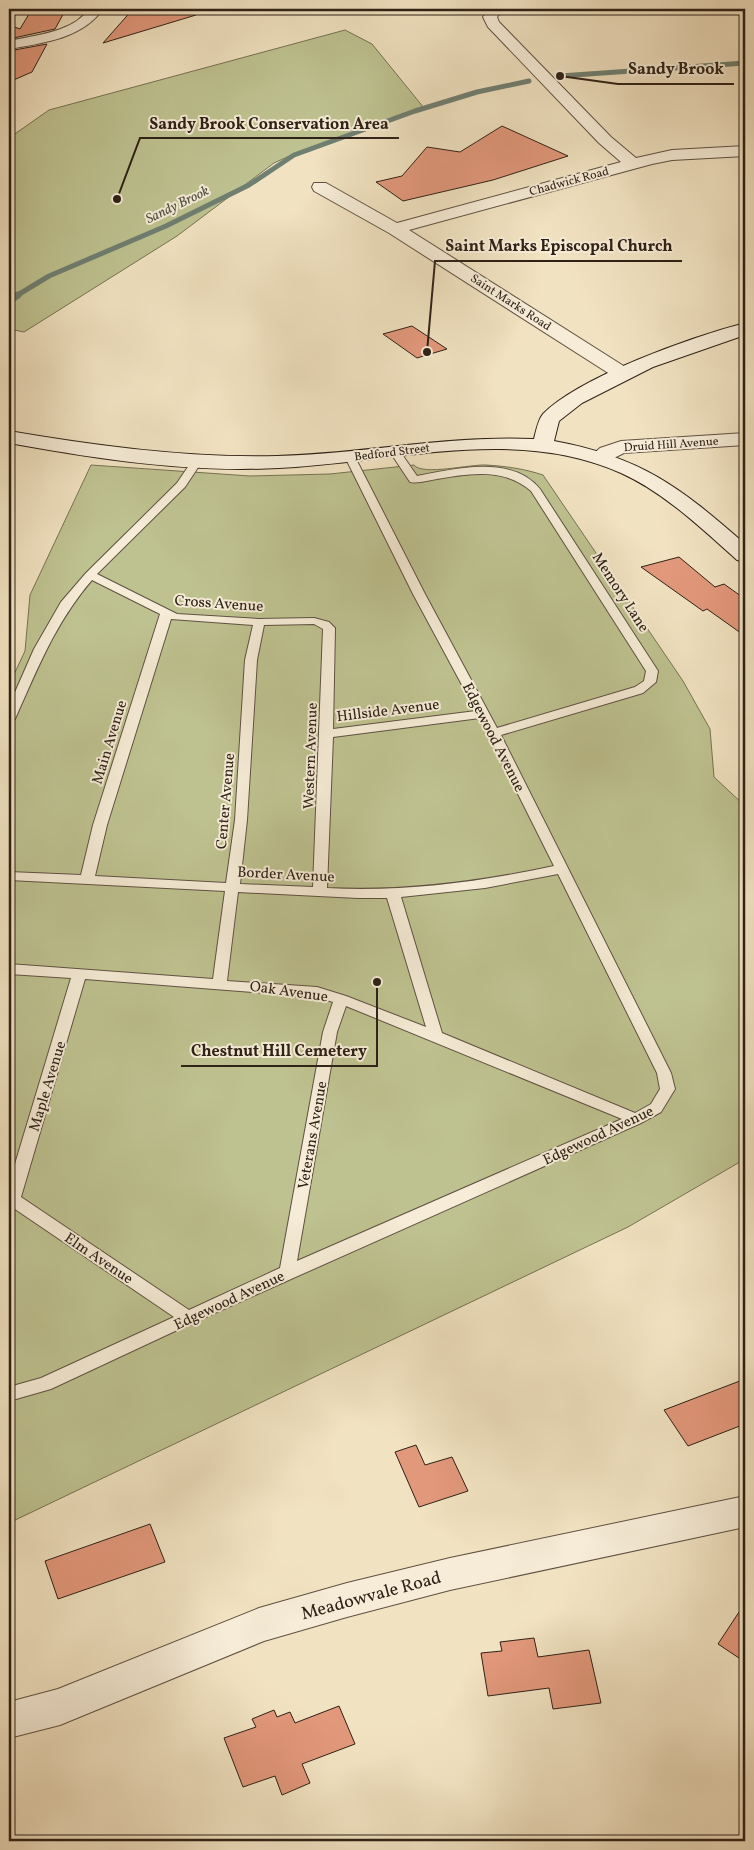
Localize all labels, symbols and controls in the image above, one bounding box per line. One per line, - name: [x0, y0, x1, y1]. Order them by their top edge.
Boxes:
- callout: Sandy Brook: [618, 53, 734, 84]
- text: Sandy Brook: [628, 59, 724, 81]
- callout: Sandy Brook Conservation Area: [140, 107, 399, 138]
- text: Sandy Brook Conservation Area: [149, 114, 389, 136]
- street label: Chadwick Road: [528, 164, 611, 200]
- water label: Sandy Brook: [143, 182, 213, 229]
- callout: Saint Marks Episcopal Church: [435, 230, 682, 261]
- text: Saint Marks Episcopal Church: [445, 236, 673, 258]
- street label: Saint Marks Road: [467, 271, 554, 335]
- street label: Druid Hill Avenue: [623, 434, 719, 456]
- street label: Bedford Street: [353, 440, 431, 466]
- street label: Memory Lane: [586, 549, 653, 637]
- street label: Cross Avenue: [174, 591, 264, 618]
- street label: Edgewood Avenue: [456, 679, 529, 796]
- street label: Hillside Avenue: [336, 695, 441, 728]
- street label: Main Avenue: [88, 698, 133, 787]
- street label: Western Avenue: [299, 702, 324, 810]
- street label: Center Avenue: [212, 752, 241, 850]
- street label: Border Avenue: [237, 862, 335, 889]
- street label: Oak Avenue: [248, 977, 329, 1008]
- callout: Chestnut Hill Cemetery: [181, 1035, 377, 1066]
- street label: Maple Avenue: [25, 1039, 72, 1134]
- text: Chestnut Hill Cemetery: [191, 1041, 367, 1063]
- street label: Veterans Avenue: [294, 1080, 333, 1191]
- street label: Edgewood Avenue: [540, 1101, 657, 1171]
- street label: Elm Avenue: [60, 1228, 137, 1290]
- street label: Edgewood Avenue: [171, 1266, 288, 1336]
- street label: Meadowvale Road: [299, 1566, 444, 1627]

